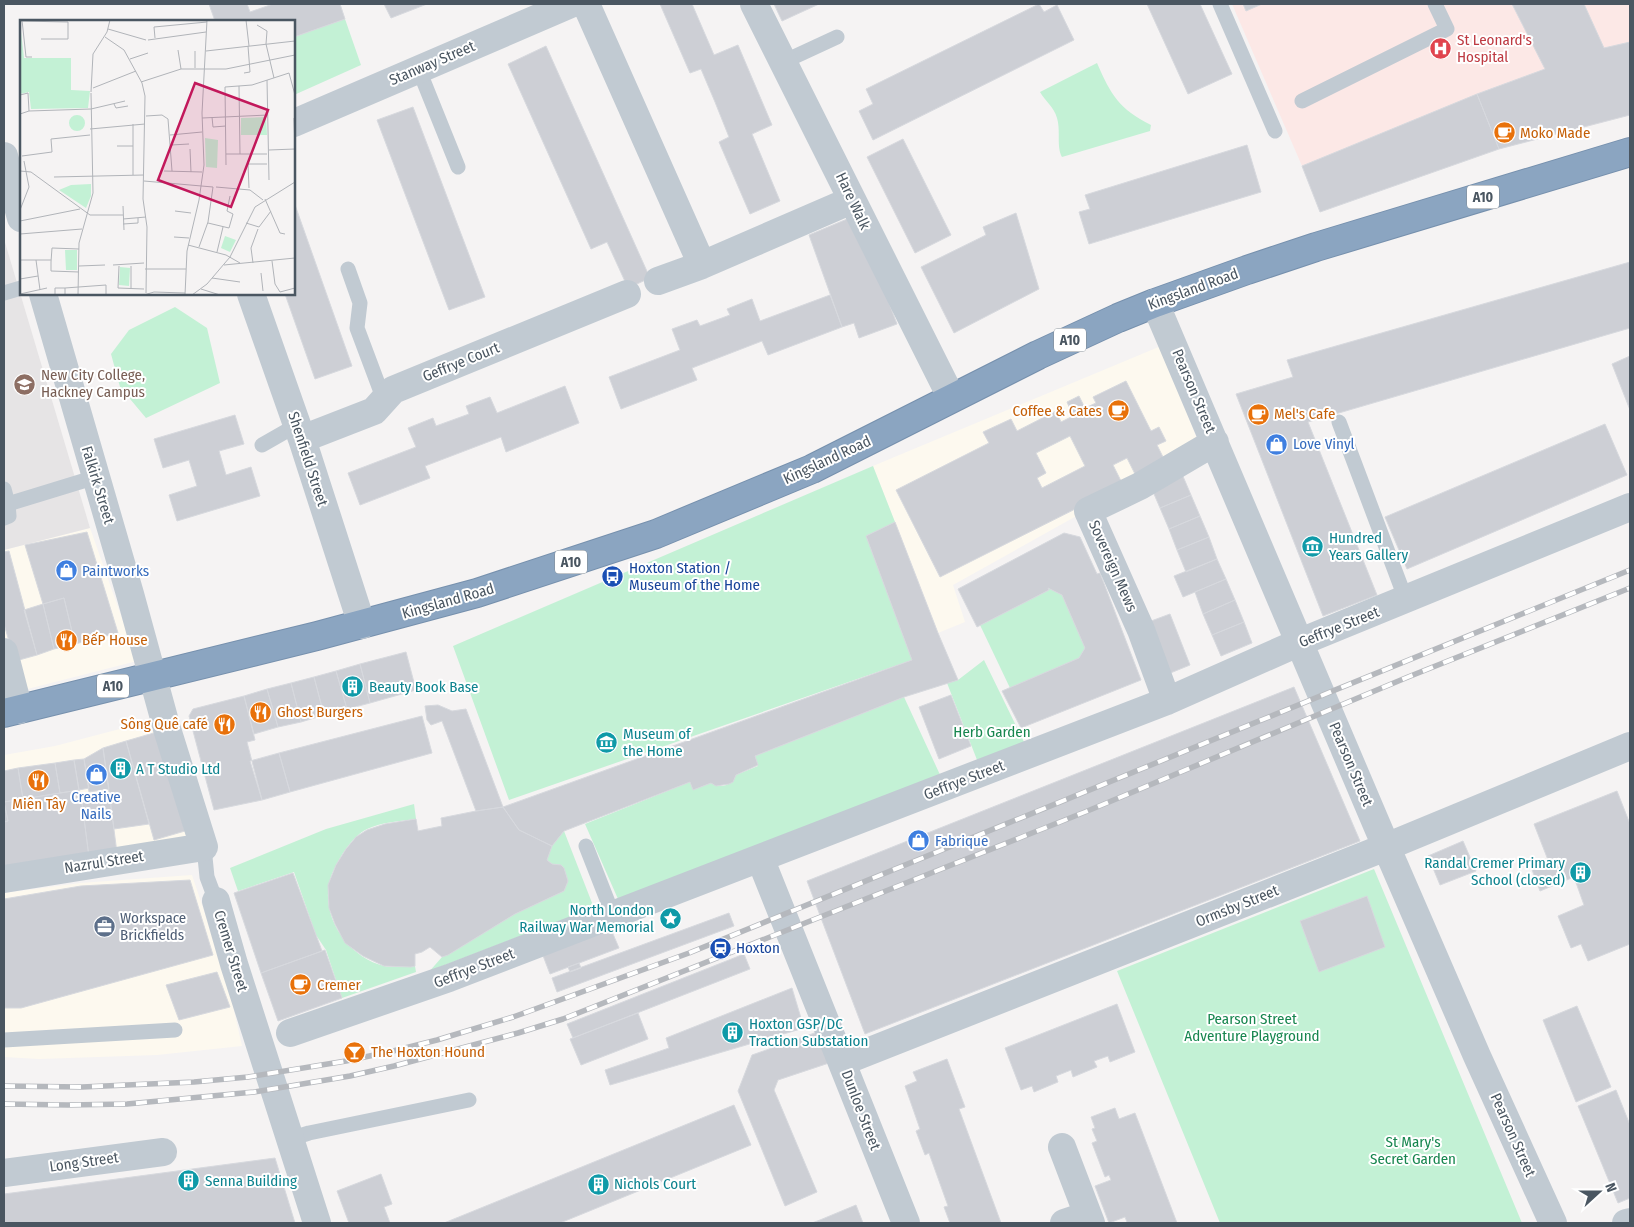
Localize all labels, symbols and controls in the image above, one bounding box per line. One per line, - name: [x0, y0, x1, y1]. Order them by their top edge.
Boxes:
- inset map: [20, 20, 295, 295]
- place label: St Leonard's Hospital: [1457, 31, 1532, 66]
- street label: Stanway Street: [386, 37, 478, 89]
- hospital icon: St Leonard's Hospital: [1429, 37, 1453, 61]
- cafe icon: Moko Made: [1492, 121, 1516, 145]
- place label: Moko Made: [1520, 124, 1590, 142]
- street label: Hare Walk: [832, 169, 874, 233]
- road number: A10: [1467, 186, 1499, 208]
- street label: Kingsland Road: [1145, 264, 1241, 314]
- road number: A10: [1054, 328, 1086, 352]
- street label: Geffrye Court: [420, 338, 502, 386]
- street label: Pearson Street: [1168, 346, 1220, 436]
- place label: New City College, Hackney Campus: [41, 366, 145, 401]
- school or university icon: New City College, Hackney Campus: [13, 372, 37, 396]
- cafe icon: Coffee & Cates: [1106, 399, 1130, 423]
- place label: Coffee & Cates: [1013, 402, 1102, 420]
- cafe icon: Mel's Cafe: [1246, 402, 1270, 426]
- place label: Mel's Cafe: [1274, 405, 1335, 423]
- street label: Shenfield Street: [284, 409, 332, 509]
- street label: Kingsland Road: [780, 432, 874, 488]
- shop icon: Love Vinyl: [1265, 432, 1289, 456]
- place label: Love Vinyl: [1293, 435, 1355, 453]
- street label: Falkirk Street: [78, 444, 118, 526]
- street label: Sovereign Mews: [1085, 518, 1141, 614]
- place label: Hundred Years Gallery: [1329, 529, 1408, 564]
- museum icon: Hundred Years Gallery: [1301, 535, 1325, 559]
- road number: A10: [555, 550, 587, 574]
- shop icon: Paintworks: [54, 559, 78, 583]
- place label: Hoxton Station / Museum of the Home: [629, 559, 760, 594]
- place label: Paintworks: [82, 562, 149, 580]
- bus stop icon: Hoxton Station / Museum of the Home: [601, 565, 625, 589]
- street label: Kingsland Road: [400, 579, 496, 623]
- street label: Geffrye Street: [1296, 603, 1382, 651]
- restaurant icon: BếP House: [54, 628, 78, 652]
- place label: BếP House: [82, 631, 148, 649]
- road number: A10: [97, 674, 129, 698]
- building icon: Beauty Book Base: [341, 675, 365, 699]
- place label: Beauty Book Base: [369, 678, 479, 696]
- restaurant icon: Ghost Burgers: [249, 700, 273, 724]
- place label: Ghost Burgers: [277, 703, 363, 721]
- restaurant icon: Sông Quê café: [212, 712, 236, 736]
- place label: Sông Quê café: [121, 715, 208, 733]
- street label: Pearson Street: [1325, 719, 1377, 809]
- park label: Herb Garden: [953, 723, 1031, 741]
- place label: Museum of the Home: [623, 725, 692, 760]
- museum icon: Museum of the Home: [595, 731, 619, 755]
- street label: Geffrye Street: [921, 756, 1007, 804]
- building icon: A T Studio Ltd: [108, 757, 132, 781]
- place label: A T Studio Ltd: [136, 760, 220, 778]
- shop icon: Creative Nails: [84, 762, 108, 786]
- restaurant icon: Miên Tây: [27, 769, 51, 793]
- place label: Creative Nails: [71, 788, 121, 823]
- place label: Miên Tây: [12, 795, 66, 813]
- shop icon: Fabrique: [907, 829, 931, 853]
- place label: Fabrique: [935, 832, 988, 850]
- street label: Nazrul Street: [63, 847, 145, 877]
- place label: Randal Cremer Primary School (closed): [1424, 854, 1565, 889]
- building icon: Randal Cremer Primary School (closed): [1569, 860, 1593, 884]
- street label: Ormsby Street: [1193, 881, 1281, 931]
- place label: North London Railway War Memorial: [519, 901, 654, 936]
- place icon: North London Railway War Memorial: [658, 907, 682, 931]
- street label: Cremer Street: [210, 908, 252, 994]
- place label: Workspace Brickfields: [120, 909, 186, 944]
- office icon: Workspace Brickfields: [92, 915, 116, 939]
- station icon: Hoxton: [708, 936, 732, 960]
- place label: Hoxton: [736, 939, 780, 957]
- street label: Geffrye Street: [431, 944, 517, 992]
- cafe icon: Cremer: [289, 973, 313, 997]
- place label: Cremer: [317, 976, 362, 994]
- park label: Pearson Street Adventure Playground: [1184, 1010, 1320, 1045]
- place label: Hoxton GSP/DC Traction Substation: [749, 1015, 868, 1050]
- building icon: Hoxton GSP/DC Traction Substation: [721, 1021, 745, 1045]
- bar icon: The Hoxton Hound: [343, 1040, 367, 1064]
- place label: The Hoxton Hound: [371, 1043, 485, 1061]
- street label: Dunloe Street: [838, 1068, 884, 1153]
- street label: Pearson Street: [1487, 1090, 1539, 1180]
- park label: St Mary's Secret Garden: [1370, 1133, 1456, 1168]
- street label: Long Street: [48, 1148, 120, 1176]
- north arrow: [1574, 1167, 1624, 1217]
- building icon: Senna Building: [177, 1169, 201, 1193]
- place label: Senna Building: [205, 1172, 297, 1190]
- building icon: Nichols Court: [586, 1172, 610, 1196]
- place label: Nichols Court: [614, 1175, 696, 1193]
- text: N: [1601, 1181, 1620, 1194]

